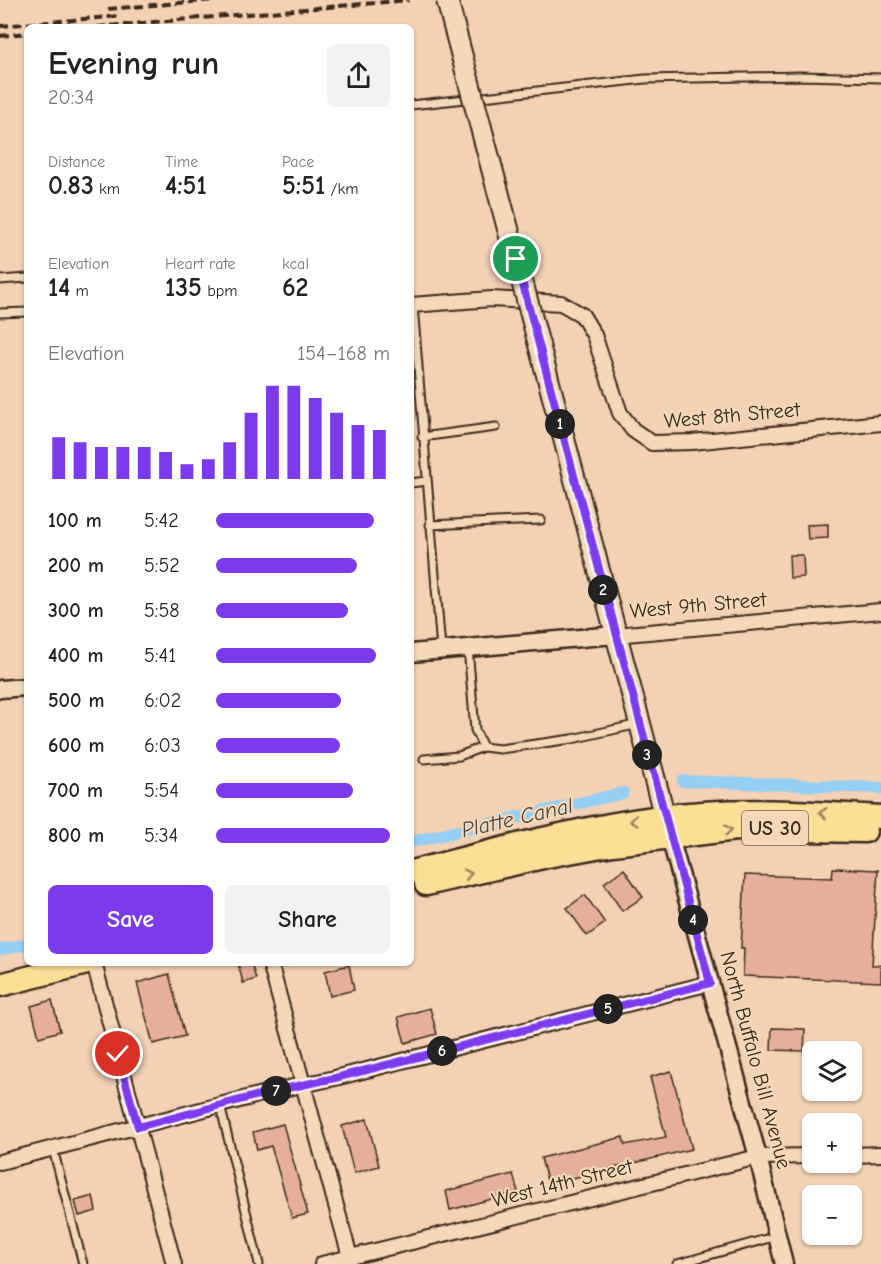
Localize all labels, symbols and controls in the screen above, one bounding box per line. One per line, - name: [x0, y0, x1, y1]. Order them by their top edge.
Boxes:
- text: Evening run: [48, 44, 219, 82]
- button: share: [327, 44, 390, 107]
- text: 20:34: [48, 86, 94, 109]
- text: Distance: [48, 153, 105, 171]
- text: Time: [165, 153, 198, 171]
- text: Pace: [282, 153, 314, 171]
- text: 0.83: [48, 171, 94, 201]
- text: 4:51: [165, 171, 207, 201]
- text: 5:51: [282, 171, 325, 201]
- text: km: [94, 180, 120, 198]
- text: /km: [325, 180, 359, 198]
- pin: [490, 233, 541, 284]
- icon: arrive: [499, 242, 532, 275]
- text: Elevation: [48, 255, 109, 273]
- text: Heart rate: [165, 255, 236, 273]
- text: kcal: [282, 255, 309, 273]
- text: 14: [48, 273, 70, 303]
- text: 135: [165, 273, 202, 303]
- text: 62: [282, 273, 309, 303]
- text: m: [70, 282, 89, 300]
- text: bpm: [202, 282, 237, 300]
- text: Elevation: [48, 342, 125, 365]
- text: 154–168 m: [297, 342, 390, 365]
- street label: West 8th Street: [663, 397, 802, 433]
- pin: 1: [545, 409, 575, 439]
- text: 1: [557, 415, 563, 433]
- text: 100 m: [48, 509, 102, 532]
- text: 5:42: [144, 509, 179, 532]
- text: 200 m: [48, 554, 104, 577]
- text: 5:52: [144, 554, 180, 577]
- pin: 2: [588, 575, 618, 605]
- text: 2: [599, 581, 607, 599]
- street label: West 9th Street: [629, 587, 768, 623]
- text: 300 m: [48, 599, 104, 622]
- text: 5:58: [144, 599, 180, 622]
- text: 400 m: [48, 644, 103, 667]
- text: 5:41: [144, 644, 176, 667]
- text: 500 m: [48, 689, 105, 712]
- text: 6:02: [144, 689, 181, 712]
- text: 600 m: [48, 734, 104, 757]
- text: 6:03: [144, 734, 181, 757]
- pin: 3: [632, 740, 662, 770]
- text: 3: [643, 746, 651, 764]
- text: 700 m: [48, 779, 103, 802]
- text: 5:54: [144, 779, 179, 802]
- water label: Platte Canal: [459, 792, 576, 843]
- one-way arrow: [818, 807, 827, 820]
- road number: US 30: [742, 811, 808, 845]
- one-way arrow: [630, 814, 639, 826]
- text: 800 m: [48, 824, 104, 847]
- text: 5:34: [144, 824, 178, 847]
- one-way arrow: [723, 824, 732, 837]
- one-way arrow: [463, 869, 473, 882]
- button: Save: [48, 885, 213, 954]
- button: Share: [225, 885, 390, 954]
- pin: 4: [678, 905, 708, 935]
- text: 4: [689, 911, 697, 929]
- street label: North Buffalo Bill Avenue: [715, 949, 797, 1171]
- pin: 5: [593, 994, 623, 1024]
- text: 5: [604, 1000, 612, 1018]
- pin: [92, 1028, 143, 1079]
- pin: 6: [427, 1036, 457, 1066]
- icon: check: [101, 1037, 134, 1070]
- map controls: [802, 1041, 862, 1245]
- button: layers: [802, 1041, 862, 1101]
- text: 6: [438, 1042, 446, 1060]
- pin: 7: [261, 1076, 291, 1106]
- text: 7: [272, 1082, 280, 1100]
- button: +: [802, 1113, 862, 1173]
- street label: West 14th Street: [489, 1154, 636, 1212]
- button: −: [802, 1185, 862, 1245]

